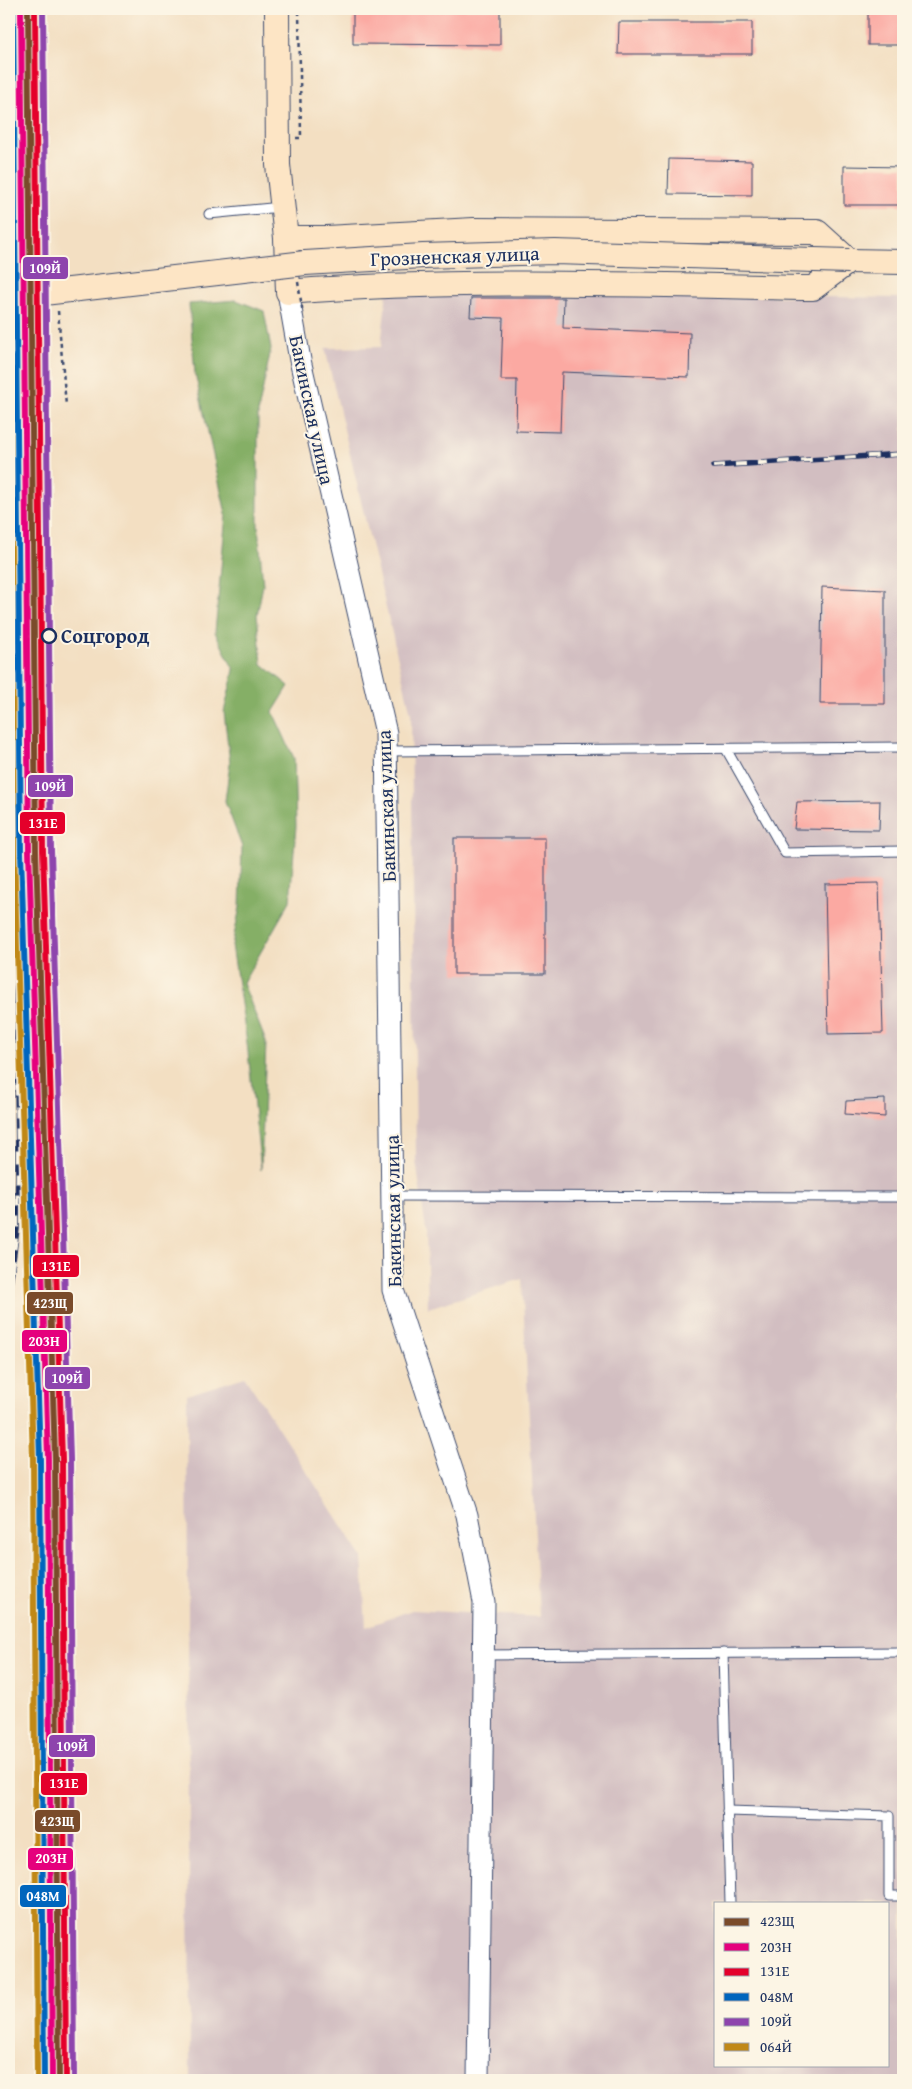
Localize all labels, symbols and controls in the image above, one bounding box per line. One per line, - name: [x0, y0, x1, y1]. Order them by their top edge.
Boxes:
- street label: Грозненская улица: [370, 238, 541, 273]
- line badge: 109Й: [22, 256, 69, 280]
- text: 109Й: [29, 258, 61, 278]
- street label: Бакинская улица: [282, 332, 343, 488]
- place label: Соцгород: [61, 621, 150, 650]
- marker: Соцгород: [41, 628, 57, 644]
- street label: Бакинская улица: [368, 729, 403, 883]
- line badge: 109Й: [27, 774, 74, 798]
- text: 109Й: [34, 776, 66, 796]
- line badge: 131Е: [19, 811, 66, 835]
- text: 131Е: [28, 813, 58, 833]
- street label: Бакинская улица: [377, 1134, 408, 1287]
- line badge: 131Е: [32, 1254, 80, 1278]
- text: 131Е: [41, 1256, 71, 1276]
- line badge: 423Щ: [26, 1291, 74, 1315]
- text: 423Щ: [33, 1293, 68, 1313]
- line badge: 203Н: [21, 1329, 68, 1353]
- text: 203Н: [28, 1331, 60, 1351]
- line badge: 109Й: [44, 1366, 91, 1390]
- text: 109Й: [51, 1368, 83, 1388]
- line badge: 109Й: [48, 1734, 96, 1758]
- text: 109Й: [56, 1736, 88, 1756]
- line badge: 131Е: [40, 1772, 88, 1796]
- text: 131Е: [49, 1773, 79, 1793]
- line badge: 423Щ: [34, 1809, 81, 1833]
- text: 423Щ: [40, 1811, 75, 1831]
- line badge: 203Н: [27, 1847, 74, 1871]
- text: 203Н: [35, 1848, 67, 1868]
- line badge: 048М: [19, 1884, 67, 1908]
- text: 048М: [26, 1886, 60, 1906]
- legend: [714, 1902, 890, 2066]
- text: 423Щ: [760, 1910, 795, 1931]
- text: 203Н: [760, 1936, 792, 1957]
- text: 131Е: [760, 1960, 790, 1981]
- text: 048М: [760, 1986, 794, 2007]
- text: 109Й: [760, 2010, 792, 2031]
- text: 064Й: [760, 2036, 792, 2057]

